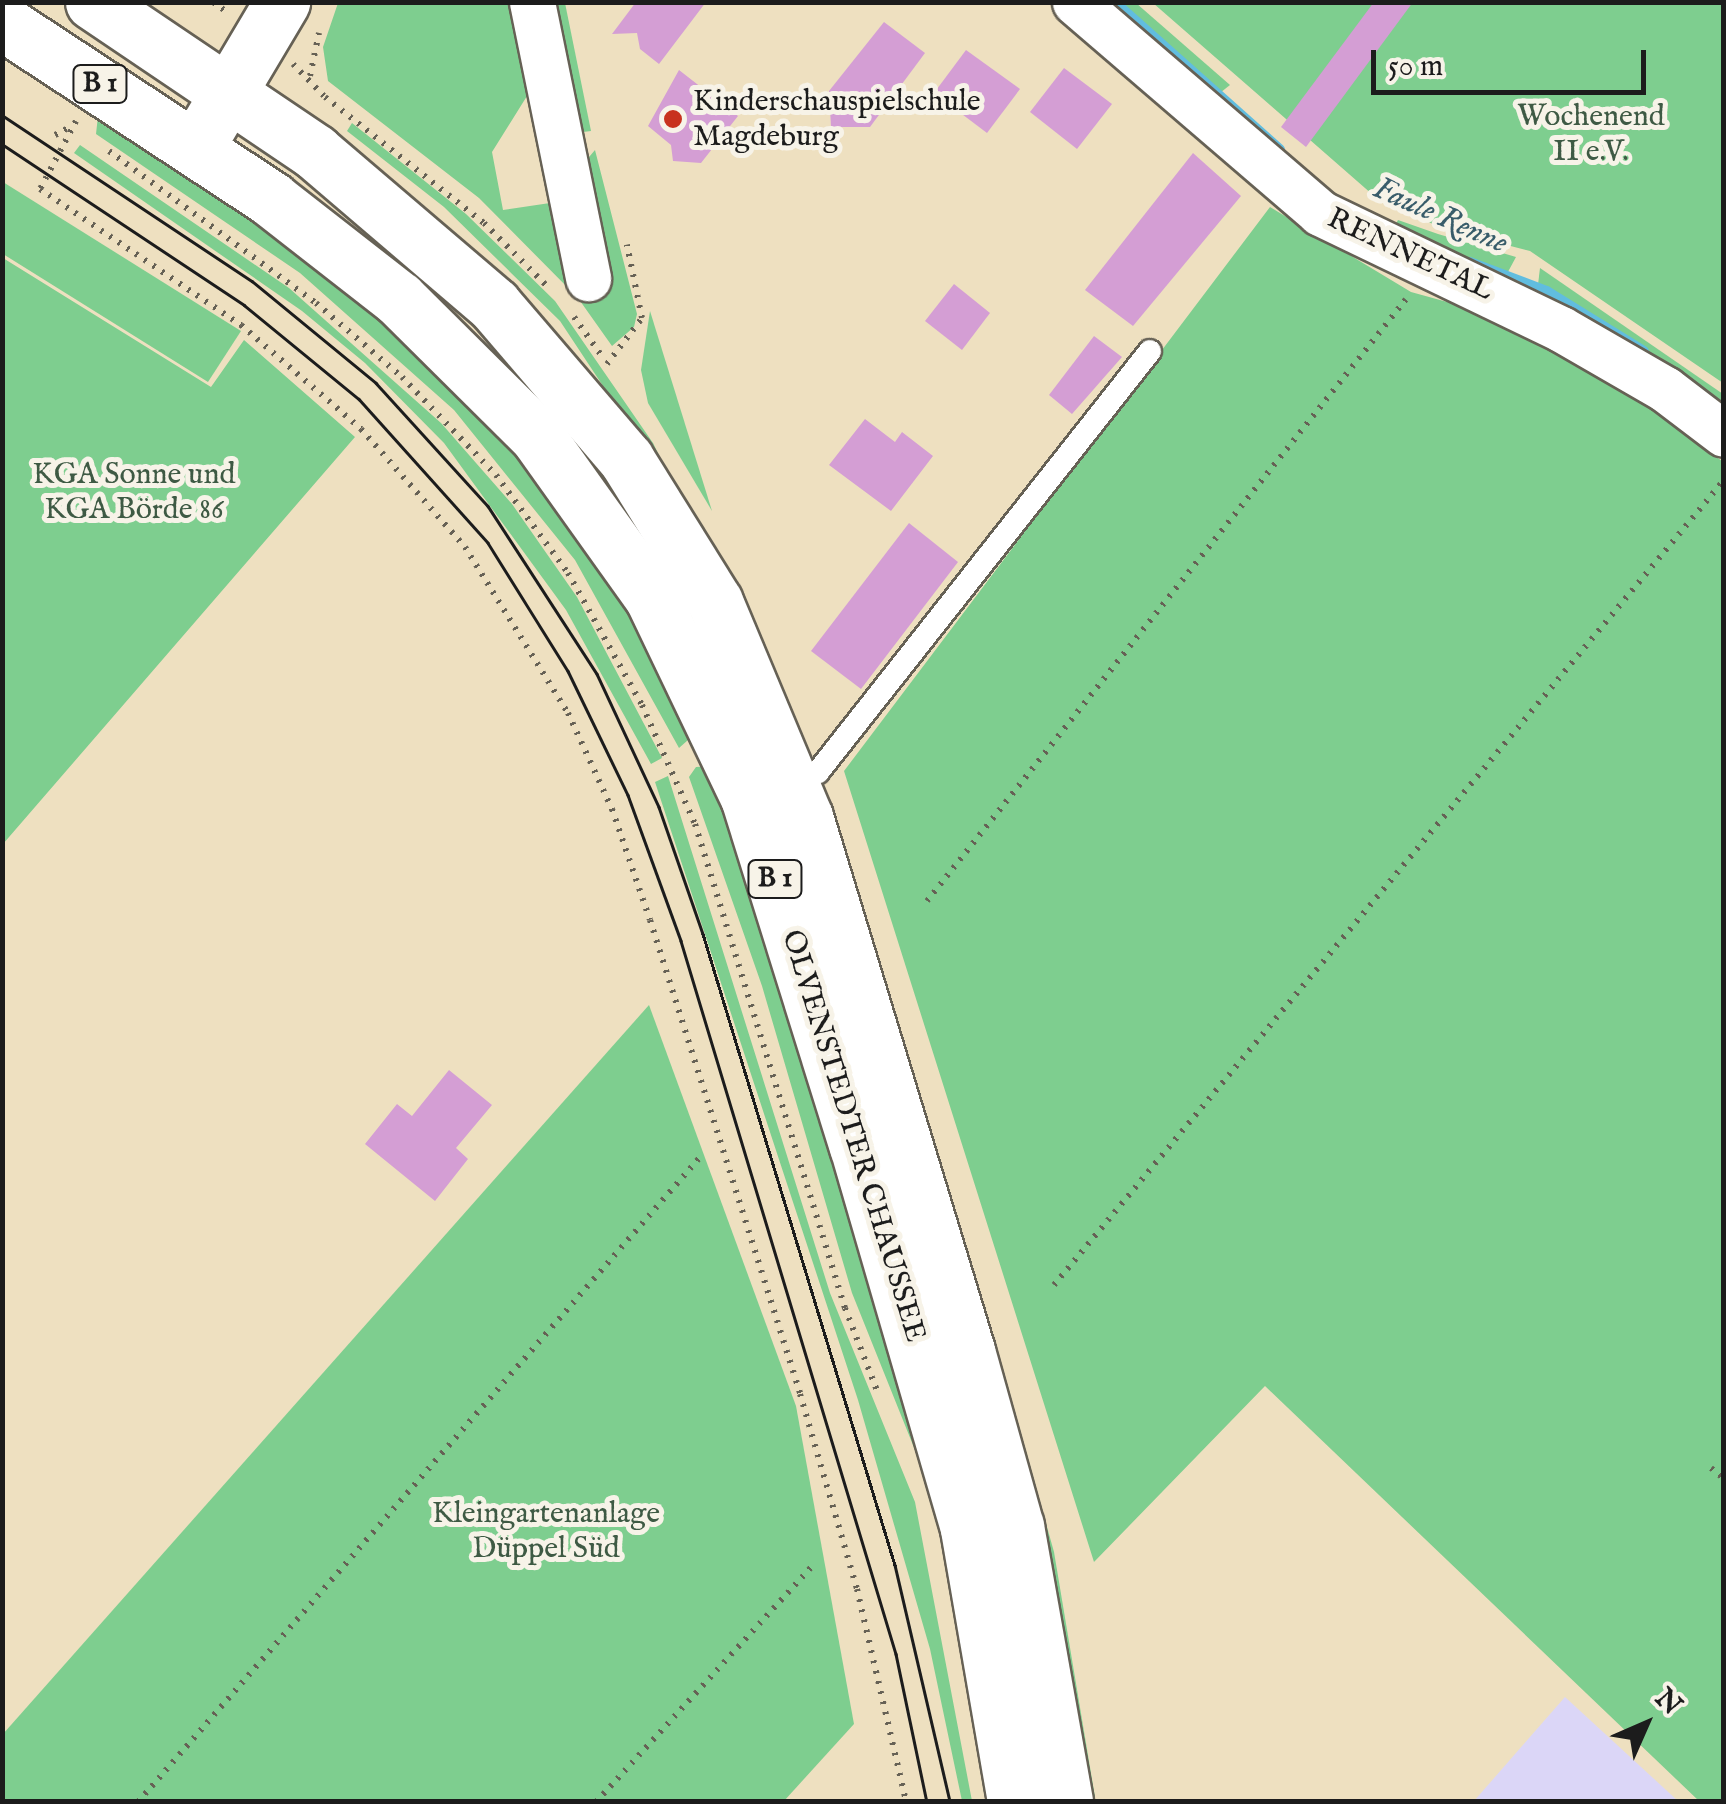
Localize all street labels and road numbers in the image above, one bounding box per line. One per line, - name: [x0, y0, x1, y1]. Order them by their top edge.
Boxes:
- road number: B 1: [70, 61, 130, 107]
- street label: RENNETAL: [1321, 201, 1499, 309]
- road number: B 1: [745, 856, 805, 902]
- street label: OLVENSTEDTER CHAUSSEE: [773, 926, 933, 1346]

